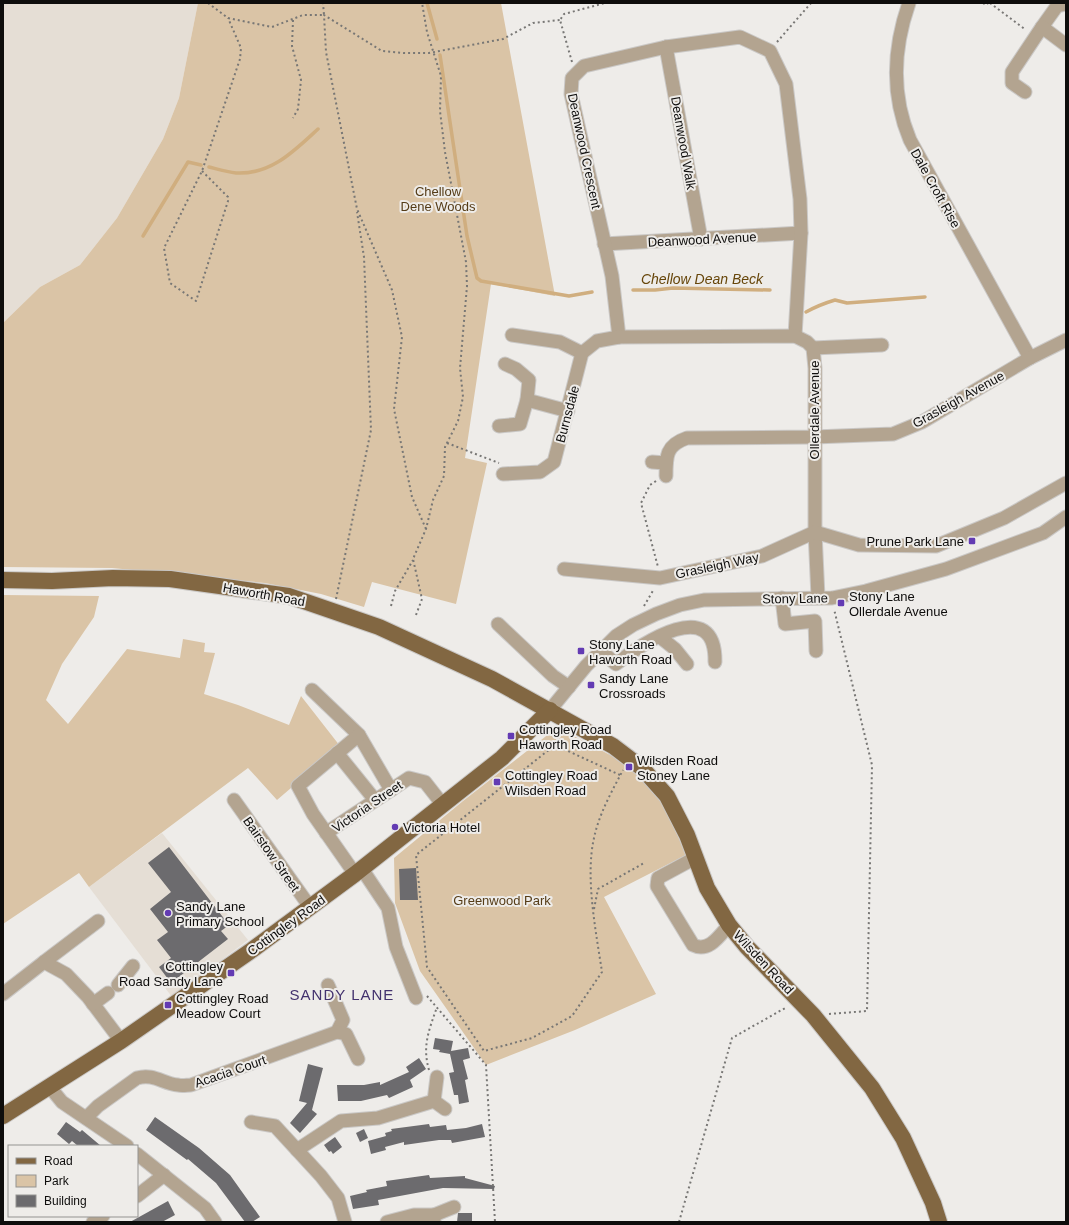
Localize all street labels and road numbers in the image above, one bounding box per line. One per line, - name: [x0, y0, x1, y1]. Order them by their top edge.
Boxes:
- street label: Deanwood Crescent: [565, 92, 604, 211]
- street label: Deanwood Walk: [668, 95, 699, 191]
- street label: Dale Croft Rise: [908, 146, 963, 230]
- street label: Deanwood Avenue: [647, 229, 757, 250]
- street label: Ollerdale Avenue: [807, 361, 822, 459]
- street label: Grasleigh Avenue: [910, 368, 1007, 431]
- street label: Burnsdale: [553, 384, 582, 444]
- street label: Grasleigh Way: [674, 549, 761, 582]
- street label: Haworth Road: [222, 580, 306, 609]
- street label: Stony Lane: [762, 590, 828, 607]
- street label: Victoria Street: [329, 777, 406, 835]
- street label: Bairstow Street: [240, 814, 303, 895]
- street label: Cottingley Road: [244, 892, 328, 959]
- street label: Wilsden Road: [731, 928, 797, 997]
- street label: Acacia Court: [193, 1052, 268, 1091]

